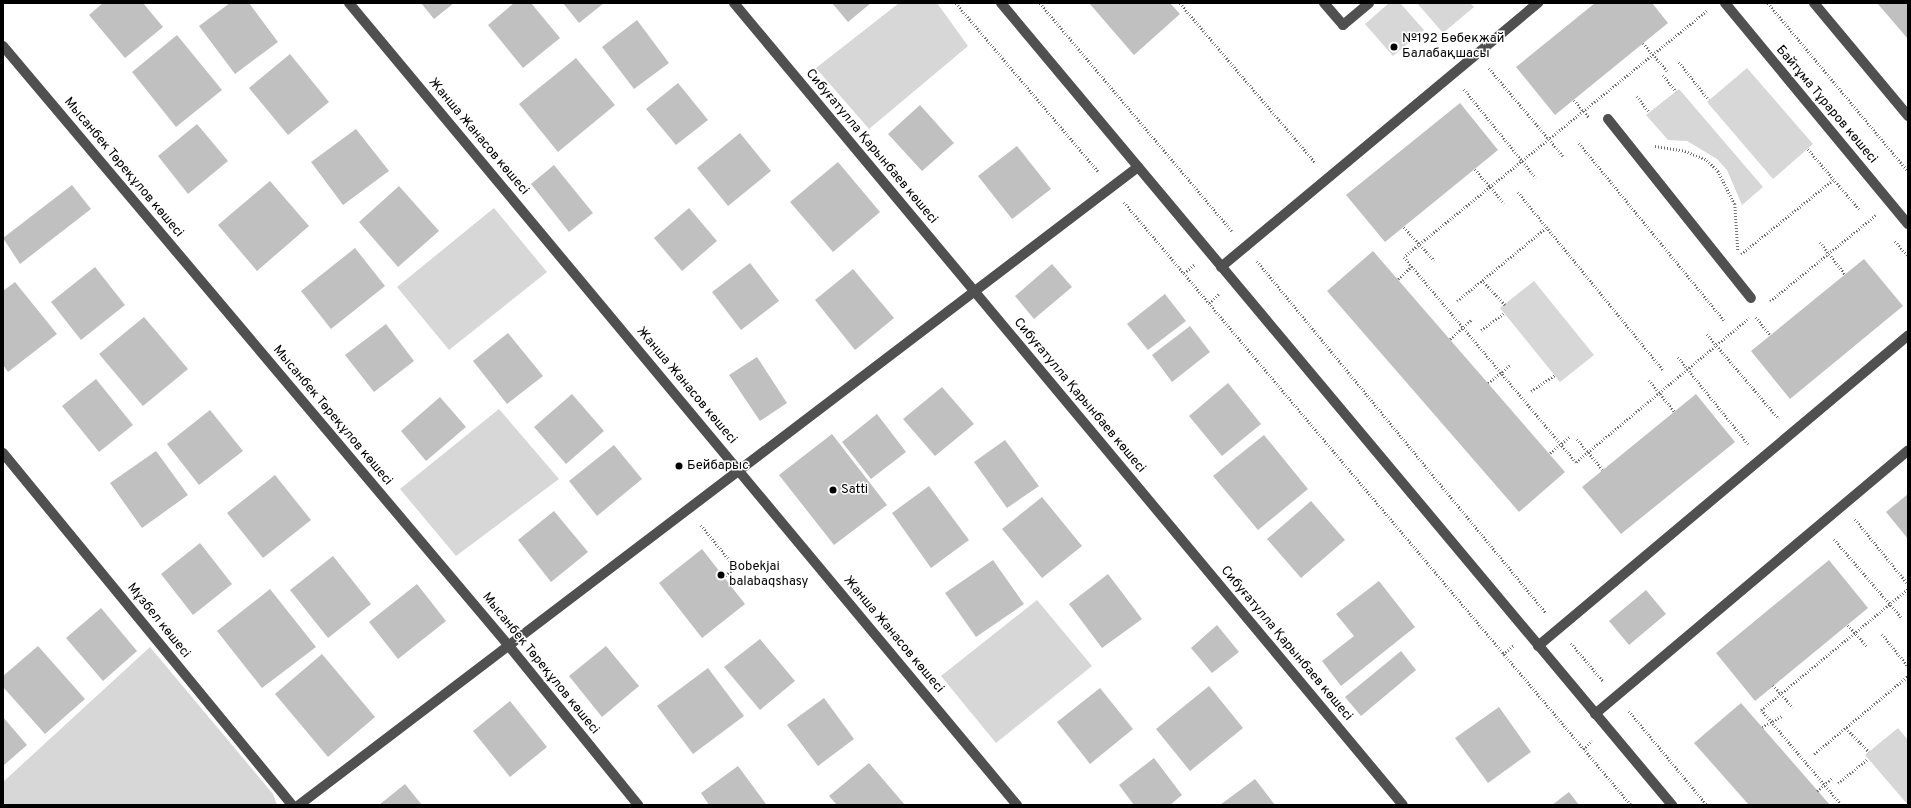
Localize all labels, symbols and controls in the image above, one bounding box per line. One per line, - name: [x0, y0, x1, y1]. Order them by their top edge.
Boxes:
- place label: №192 Бөбекжай Балабақшасы: [1402, 32, 1504, 63]
- marker: №192 Бөбекжай Балабақшасы: [1389, 42, 1399, 52]
- street label: Байтұма Тұраров көшесі: [1772, 43, 1880, 167]
- street label: Сибуғатулла Қарынбаев көшесі: [802, 66, 940, 228]
- street label: Жанша Жанасов көшесі: [425, 75, 531, 199]
- street label: Мысанбек Төреқұлов көшесі: [60, 95, 186, 241]
- street label: Сибуғатулла Қарынбаев көшесі: [1010, 315, 1148, 477]
- street label: Жанша Жанасов көшесі: [633, 324, 739, 448]
- street label: Мысанбек Төреқұлов көшесі: [269, 343, 395, 489]
- place label: Бейбарыс: [687, 458, 749, 474]
- marker: Бейбарыс: [674, 461, 684, 471]
- place label: Satti: [841, 482, 868, 498]
- marker: Satti: [828, 485, 838, 495]
- place label: Bobekjai balabaqshasy: [729, 560, 808, 591]
- street label: Сибуғатулла Қарынбаев көшесі: [1217, 563, 1355, 725]
- marker: Bobekjai balabaqshasy: [716, 570, 726, 580]
- street label: Жанша Жанасов көшесі: [840, 573, 946, 697]
- street label: Мұзбел көшесі: [123, 580, 193, 662]
- street label: Мысанбек Төреқұлов көшесі: [478, 590, 602, 738]

